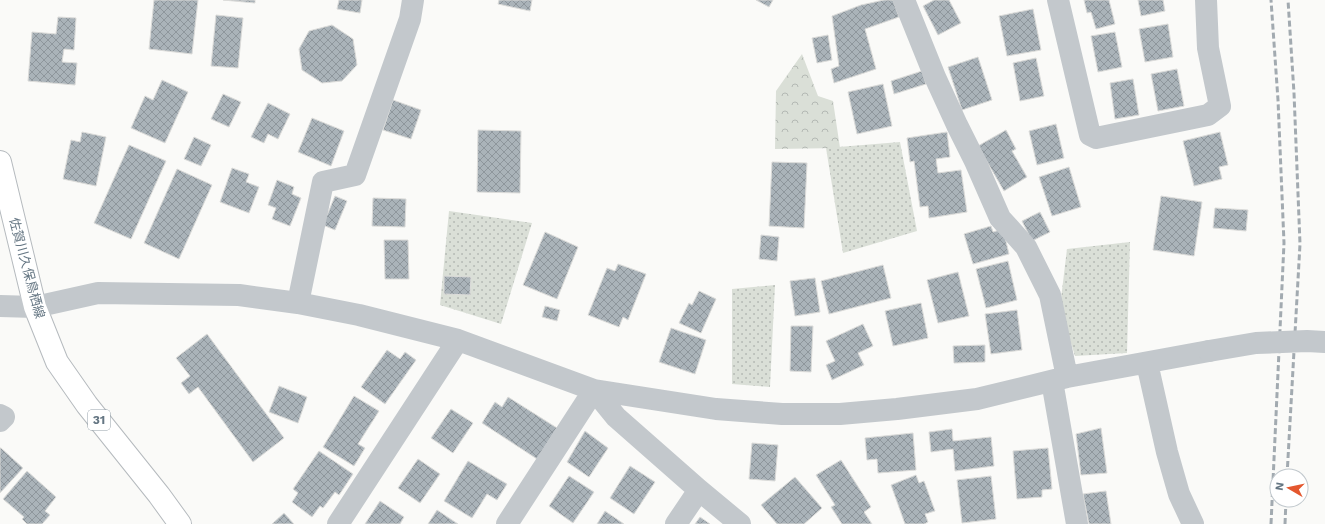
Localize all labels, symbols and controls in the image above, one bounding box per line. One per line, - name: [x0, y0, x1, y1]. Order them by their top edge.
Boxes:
- street label: 佐賀川久保鳥栖線: [6, 216, 48, 320]
- road number: 31: [88, 410, 110, 430]
- north arrow: [1269, 468, 1309, 508]
- text: N: [1273, 481, 1287, 492]

